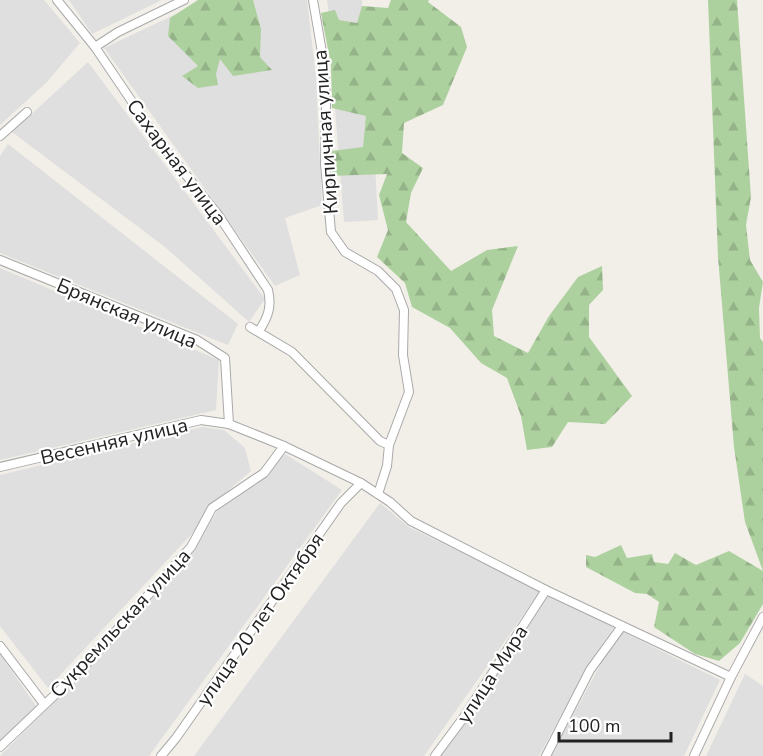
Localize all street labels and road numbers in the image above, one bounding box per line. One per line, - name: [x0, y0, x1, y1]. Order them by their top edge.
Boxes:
- street label: Кирпичная улица: [306, 49, 345, 215]
- street label: Сахарная улица: [120, 94, 233, 231]
- street label: Брянская улица: [52, 272, 201, 355]
- street label: Весенняя улица: [38, 411, 191, 472]
- street label: улица 20 лет Октября: [190, 527, 331, 711]
- street label: Сукремльская улица: [44, 543, 197, 704]
- street label: улица Мира: [451, 620, 534, 729]

